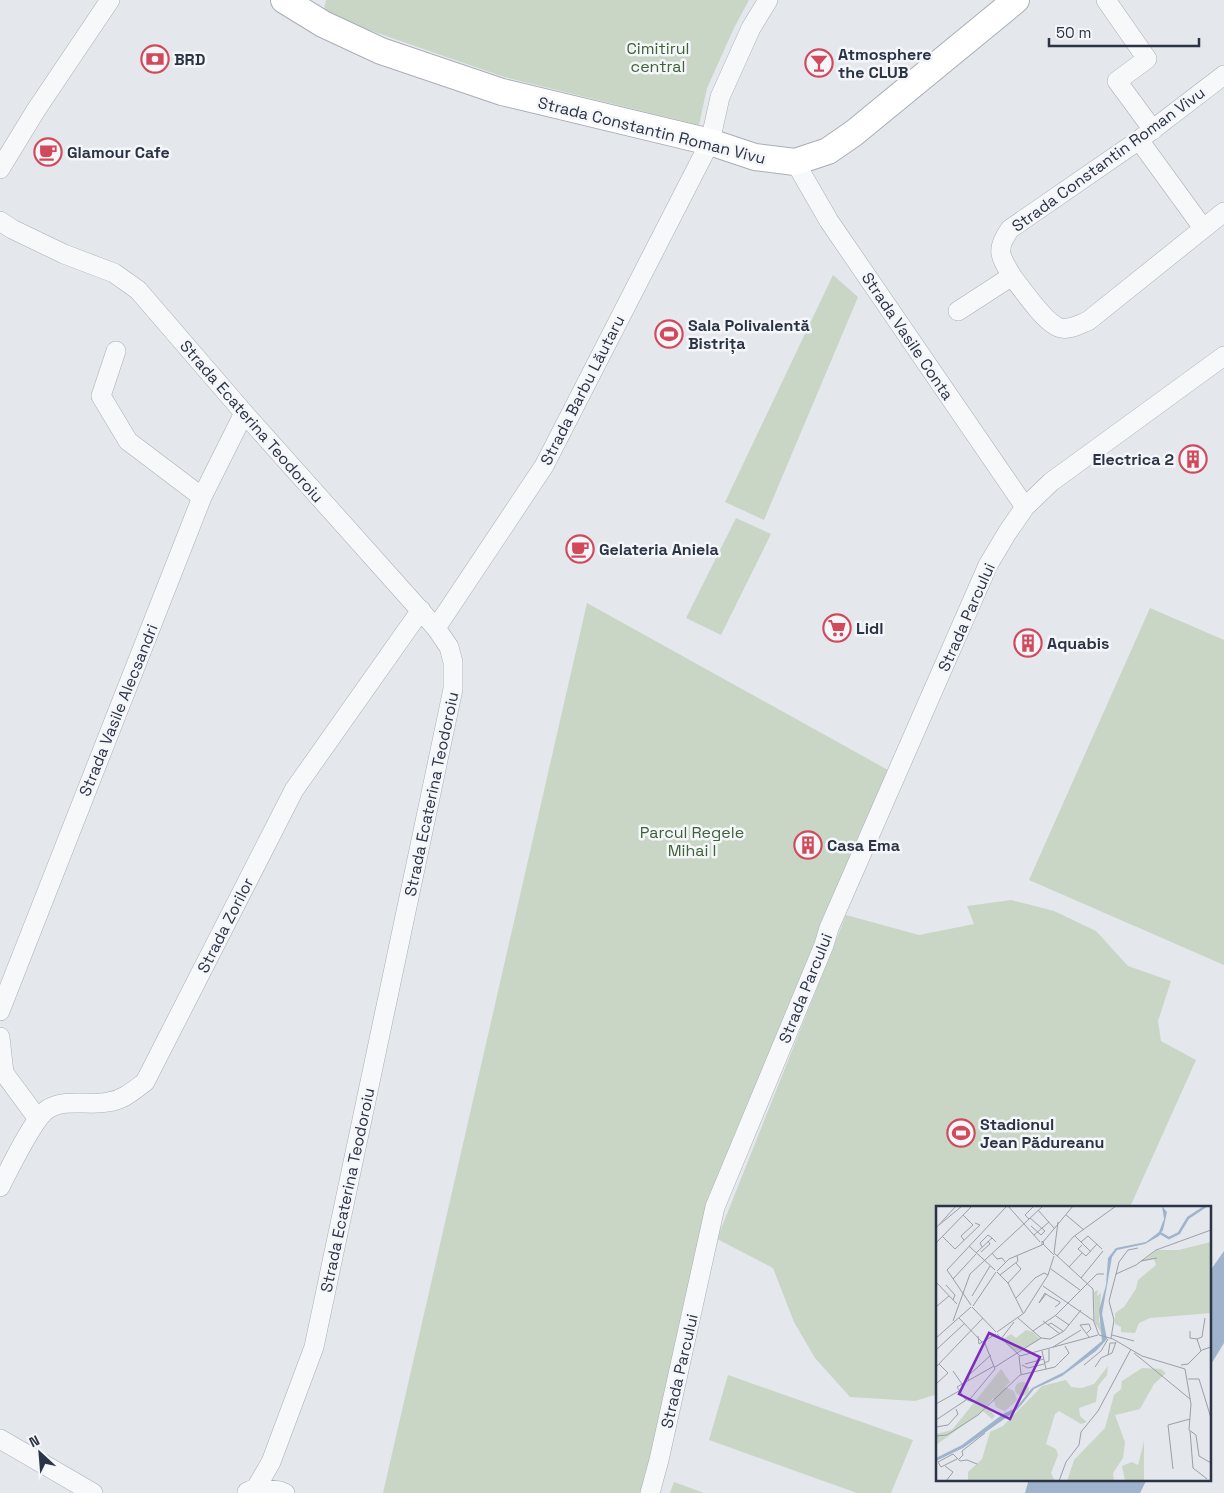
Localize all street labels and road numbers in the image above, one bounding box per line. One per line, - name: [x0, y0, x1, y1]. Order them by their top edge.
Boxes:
- street label: Strada Constantin Roman Vivu: [1007, 82, 1209, 237]
- street label: Strada Constantin Roman Vivu: [536, 92, 768, 169]
- street label: Strada Vasile Conta: [857, 268, 958, 404]
- street label: Strada Barbu Lăutaru: [536, 312, 629, 469]
- street label: Strada Ecaterina Teodoroiu: [175, 336, 328, 507]
- street label: Strada Parcului: [933, 560, 1000, 675]
- street label: Strada Vasile Alecsandri: [74, 621, 163, 799]
- street label: Strada Ecaterina Teodoroiu: [400, 690, 463, 898]
- street label: Strada Zorilor: [192, 874, 258, 976]
- street label: Strada Parcului: [774, 930, 837, 1046]
- street label: Strada Ecaterina Teodoroiu: [316, 1086, 379, 1294]
- street label: Strada Parcului: [656, 1312, 703, 1430]

